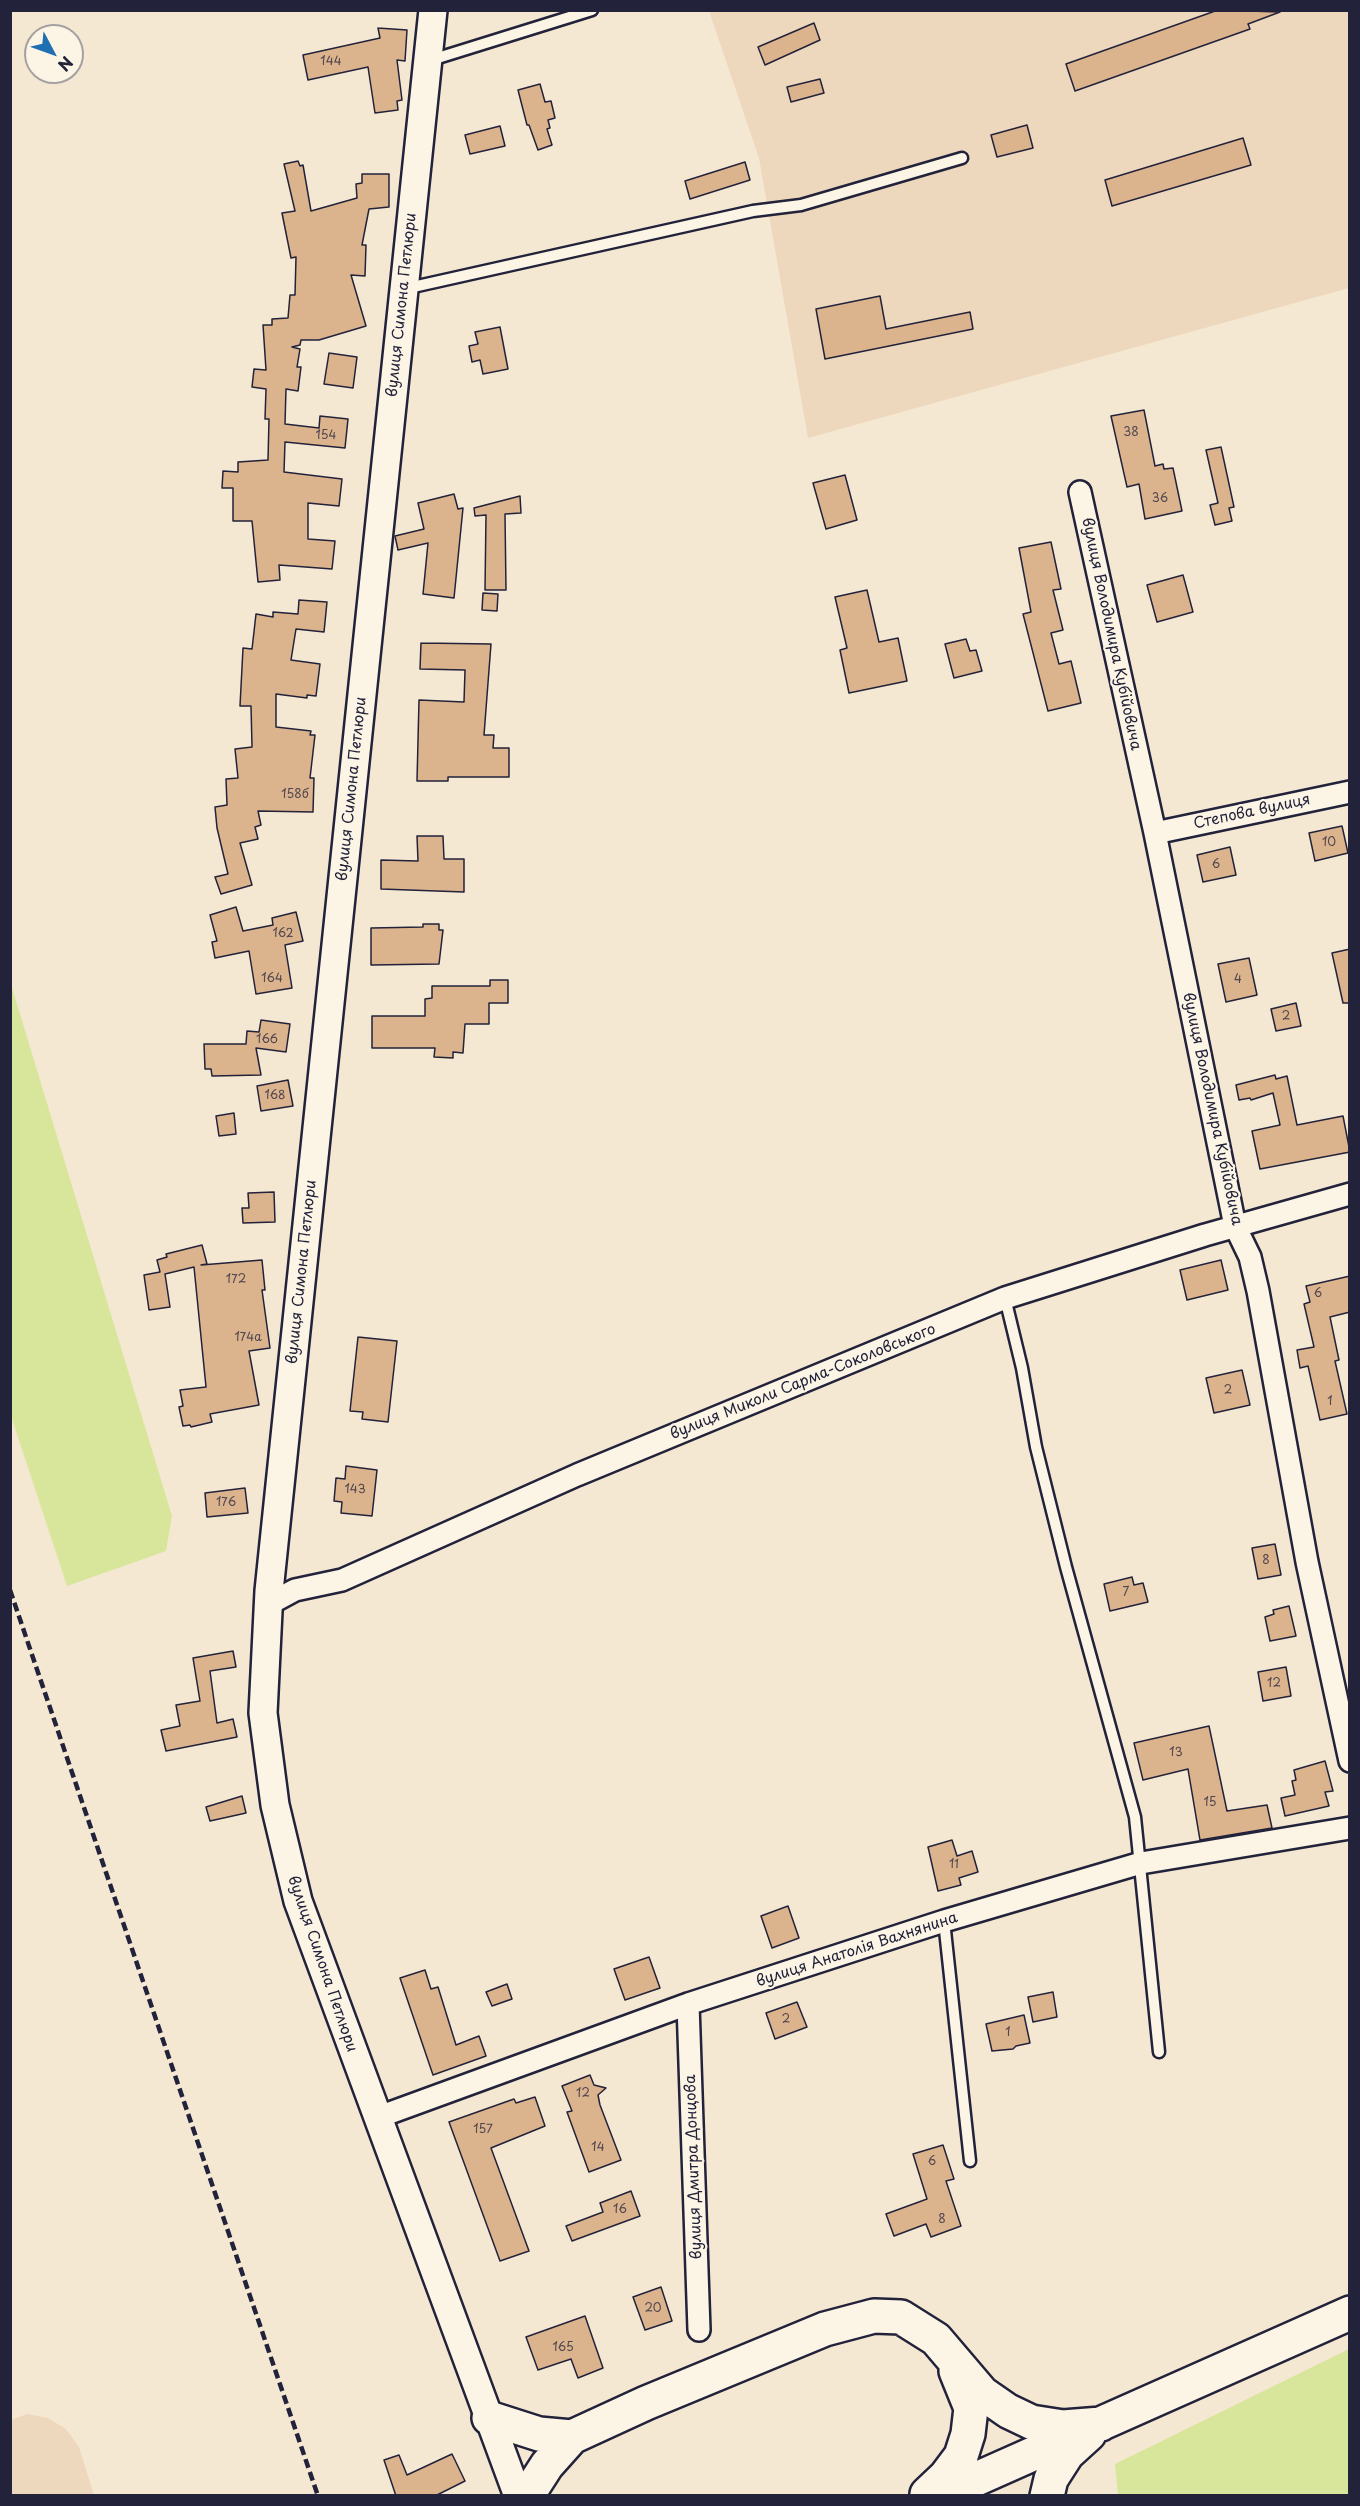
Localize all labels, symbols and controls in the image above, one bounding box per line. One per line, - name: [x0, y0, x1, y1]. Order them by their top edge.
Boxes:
- north arrow: [24, 24, 84, 84]
- text: N: [53, 52, 79, 77]
- house number: 144: [320, 55, 342, 69]
- street label: вулиця Симона Петлюри: [383, 212, 421, 398]
- house number: 38: [1123, 426, 1139, 440]
- house number: 154: [315, 429, 337, 443]
- house number: 36: [1152, 492, 1168, 506]
- street label: вулиця Володимира Кубійовича: [1078, 516, 1144, 752]
- street label: вулиця Симона Петлюри: [333, 696, 371, 882]
- house number: 158б: [281, 788, 309, 802]
- street label: Степова вулиця: [1192, 791, 1312, 833]
- house number: 10: [1322, 836, 1336, 850]
- house number: 6: [1212, 858, 1220, 872]
- house number: 162: [272, 927, 294, 941]
- house number: 164: [261, 972, 283, 986]
- house number: 4: [1234, 973, 1242, 987]
- street label: вулиця Володимира Кубійовича: [1179, 991, 1245, 1227]
- house number: 2: [1282, 1010, 1290, 1024]
- house number: 166: [256, 1033, 278, 1047]
- house number: 168: [264, 1089, 286, 1103]
- street label: вулиця Симона Петлюри: [283, 1179, 321, 1365]
- house number: 172: [226, 1273, 246, 1287]
- house number: 6: [1314, 1287, 1322, 1301]
- street label: вулиця Миколи Сарма-Соколовського: [668, 1320, 938, 1444]
- house number: 174а: [234, 1331, 262, 1345]
- house number: 2: [1224, 1384, 1232, 1398]
- house number: 1: [1327, 1395, 1333, 1409]
- house number: 143: [344, 1483, 366, 1497]
- house number: 176: [216, 1496, 236, 1510]
- house number: 8: [1262, 1554, 1270, 1568]
- house number: 7: [1123, 1586, 1129, 1600]
- house number: 12: [1267, 1677, 1281, 1691]
- house number: 13: [1169, 1746, 1183, 1760]
- house number: 15: [1203, 1796, 1217, 1810]
- house number: 11: [949, 1858, 959, 1872]
- street label: вулиця Симона Петлюри: [283, 1874, 361, 2054]
- street label: вулиця Анатолія Вахнянина: [754, 1909, 960, 1991]
- house number: 2: [782, 2013, 790, 2027]
- house number: 1: [1005, 2026, 1011, 2040]
- street label: вулиця Дмитра Донцова: [682, 2074, 706, 2260]
- house number: 12: [576, 2087, 590, 2101]
- house number: 157: [473, 2123, 493, 2137]
- house number: 14: [591, 2141, 605, 2155]
- house number: 6: [928, 2155, 936, 2169]
- house number: 16: [613, 2203, 627, 2217]
- house number: 8: [938, 2213, 946, 2227]
- house number: 20: [644, 2302, 662, 2316]
- house number: 165: [552, 2341, 574, 2355]

